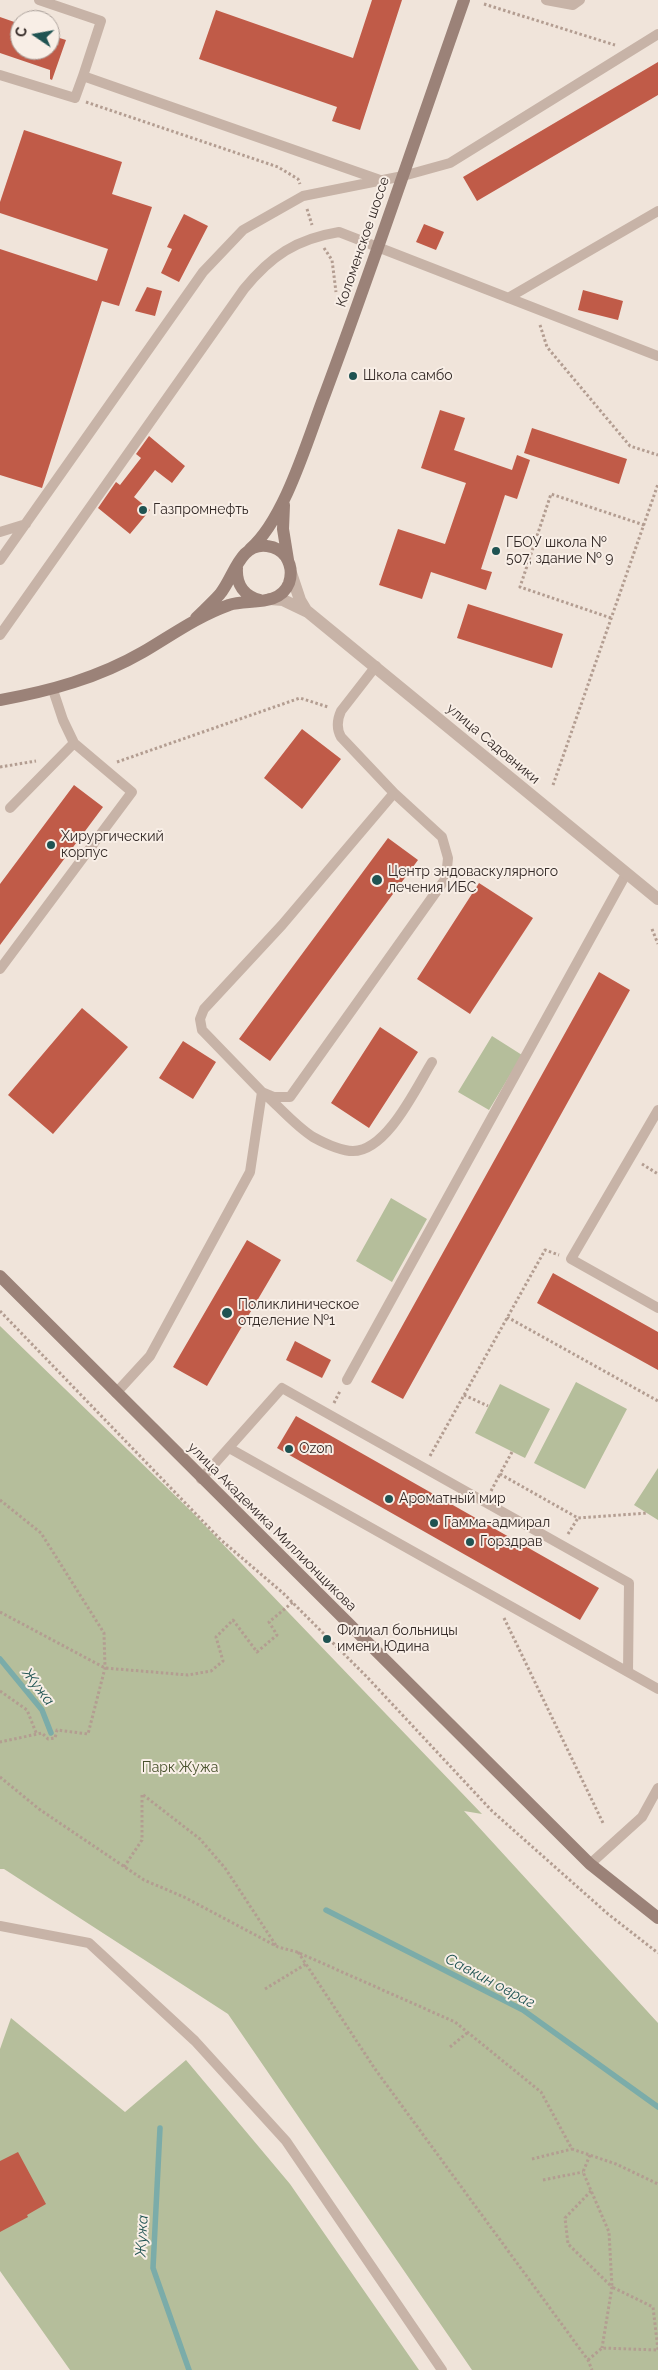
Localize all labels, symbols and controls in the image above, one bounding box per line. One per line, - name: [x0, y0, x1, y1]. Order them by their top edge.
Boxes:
- north arrow: [10, 10, 60, 60]
- text: С: [12, 26, 30, 38]
- street label: Коломенское шоссе: [333, 175, 393, 309]
- place label: Школа самбо: [363, 368, 453, 384]
- marker: Школа самбо: [347, 370, 359, 382]
- place label: Газпромнефть: [153, 502, 249, 518]
- marker: Газпромнефть: [137, 504, 149, 516]
- place label: ГБОУ школа № 507, здание № 9: [506, 535, 614, 568]
- marker: ГБОУ школа № 507, здание № 9: [490, 545, 502, 557]
- street label: улица Садовники: [443, 700, 543, 788]
- place label: Хирургический корпус: [61, 829, 164, 862]
- marker: Хирургический корпус: [45, 839, 57, 851]
- place label: Центр эндоваскулярного лечения ИБС: [388, 864, 558, 896]
- marker: Центр эндоваскулярного лечения ИБС: [370, 873, 384, 887]
- place label: Поликлиническое отделение №1: [238, 1297, 359, 1330]
- marker: Поликлиническое отделение №1: [220, 1306, 234, 1320]
- street label: улица Академика Миллионщикова: [184, 1439, 360, 1615]
- place label: Ozon: [299, 1441, 333, 1457]
- marker: Ozon: [283, 1443, 295, 1455]
- place label: Ароматный мир: [399, 1491, 506, 1507]
- marker: Ароматный мир: [383, 1493, 395, 1505]
- place label: Гамма-адмирал: [444, 1515, 550, 1531]
- marker: Гамма-адмирал: [428, 1517, 440, 1529]
- place label: Горздрав: [480, 1534, 542, 1550]
- marker: Горздрав: [464, 1536, 476, 1548]
- place label: Филиал больницы имени Юдина: [337, 1623, 458, 1655]
- marker: Филиал больницы имени Юдина: [321, 1633, 333, 1645]
- water label: Жужа: [18, 1665, 58, 1709]
- park label: Парк Жужа: [142, 1760, 218, 1776]
- water label: Савкин овраг: [442, 1950, 538, 2012]
- water label: Жужа: [132, 2215, 152, 2257]

